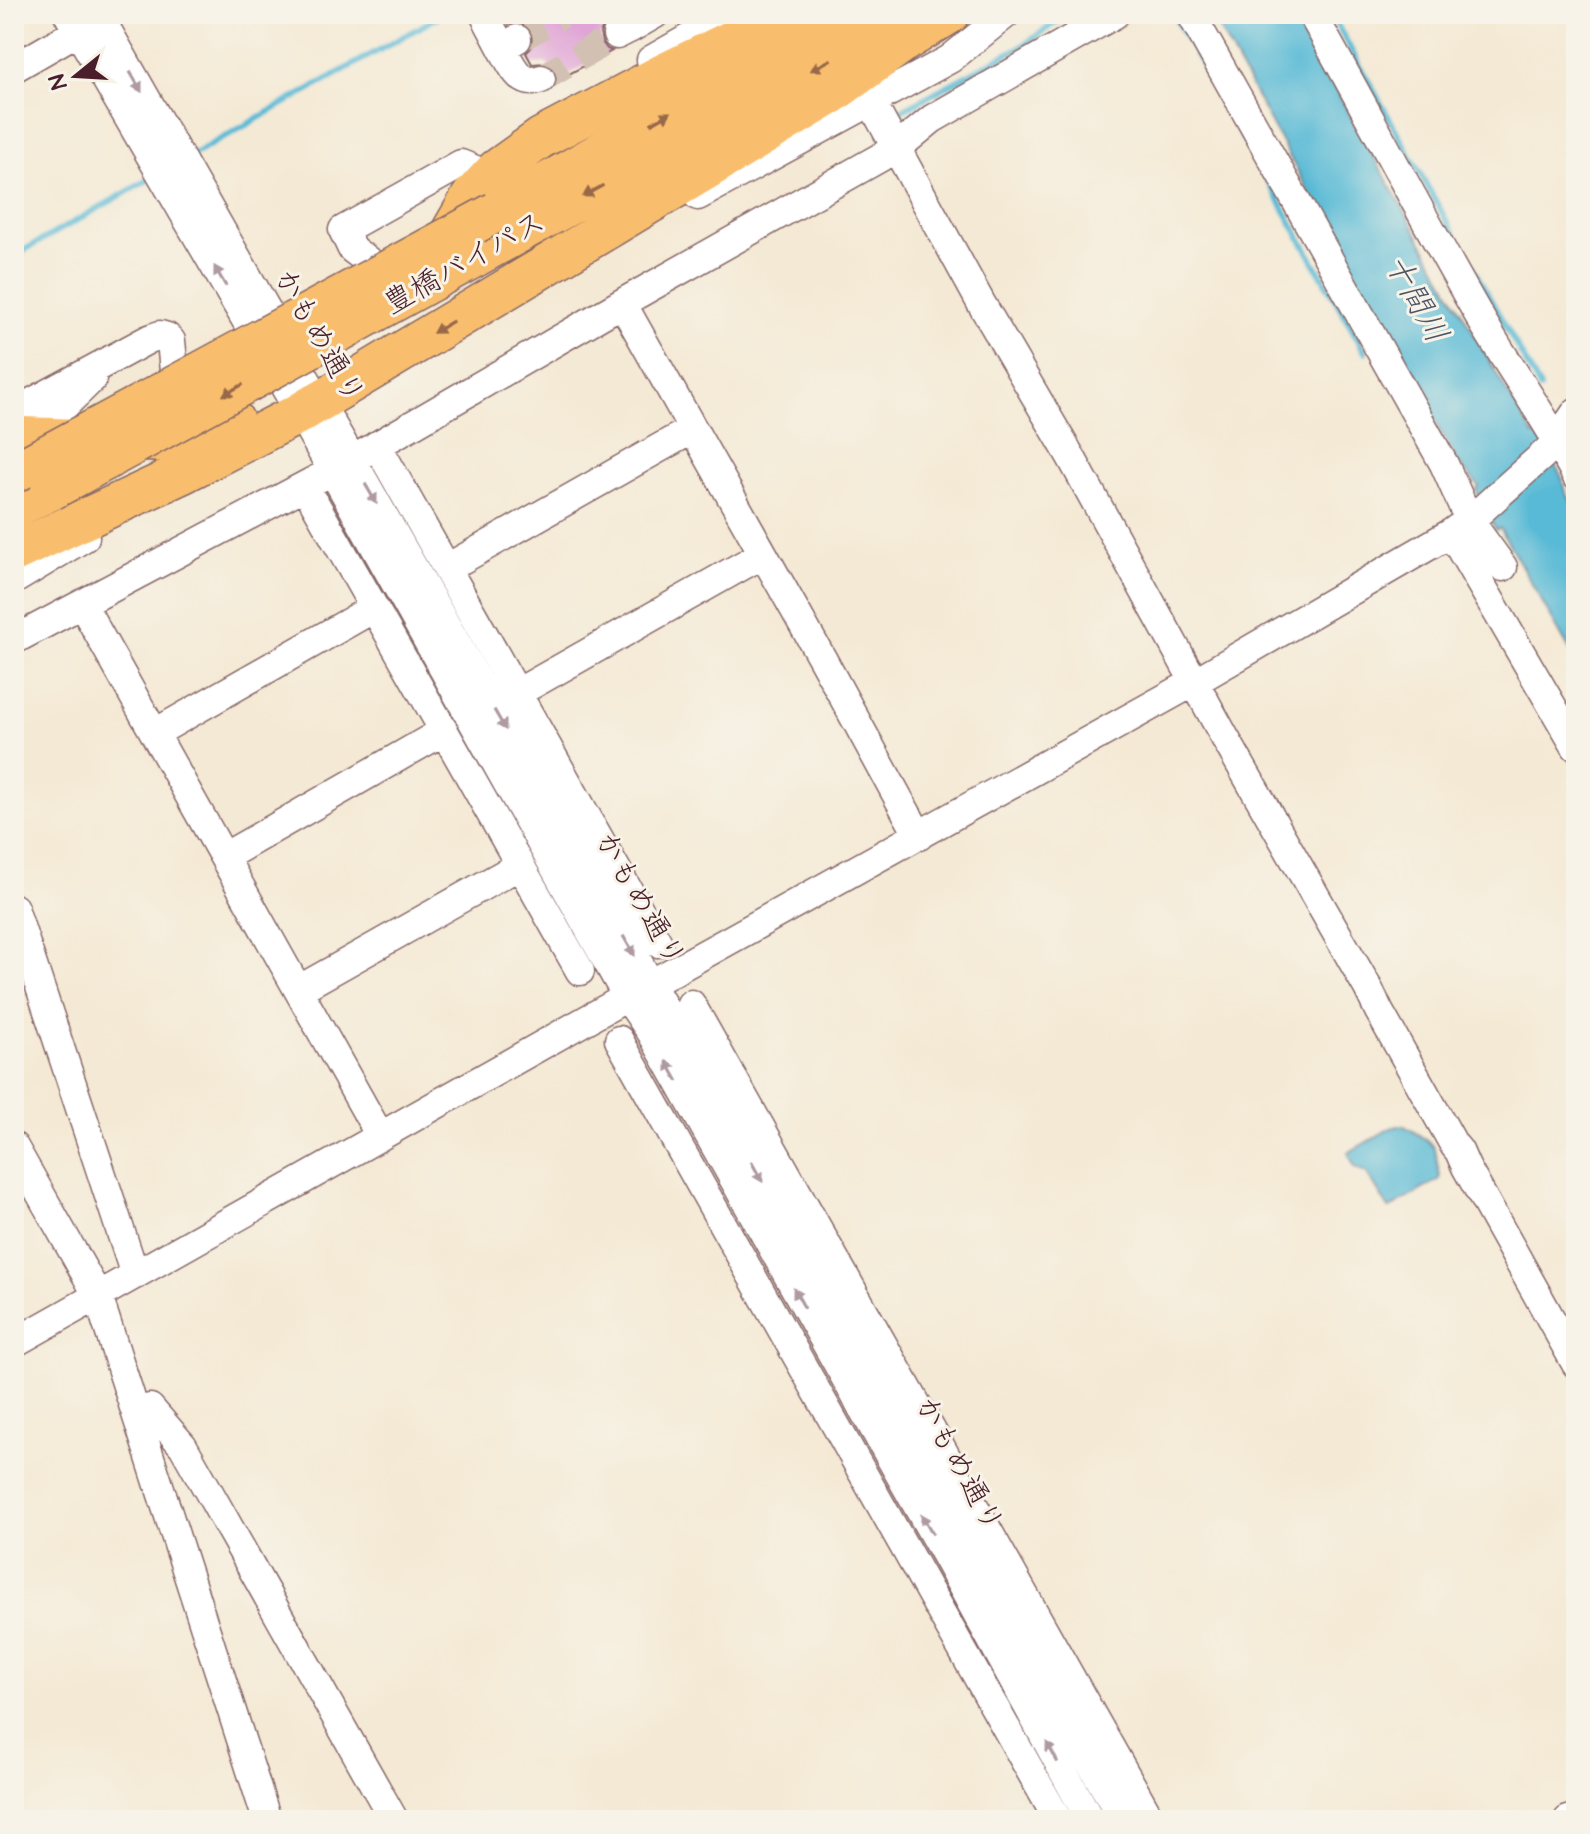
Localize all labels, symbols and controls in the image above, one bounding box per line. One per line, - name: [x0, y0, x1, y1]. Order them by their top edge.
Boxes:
- north arrow: [36, 36, 116, 116]
- one-way arrow: [810, 58, 832, 72]
- text: N: [41, 70, 75, 93]
- one-way arrow: [129, 71, 143, 93]
- one-way arrow: [650, 111, 672, 125]
- one-way arrow: [582, 185, 605, 198]
- street label: 豊橋バイパス: [376, 201, 553, 325]
- water label: 十間川: [1373, 246, 1459, 352]
- street label: かもめ通り: [263, 261, 375, 412]
- one-way arrow: [213, 265, 227, 287]
- one-way arrow: [432, 319, 454, 333]
- one-way arrow: [221, 383, 244, 397]
- one-way arrow: [364, 483, 378, 506]
- one-way arrow: [493, 709, 507, 731]
- street label: かもめ通り: [584, 824, 696, 975]
- one-way arrow: [621, 935, 635, 957]
- one-way arrow: [665, 1059, 679, 1082]
- one-way arrow: [750, 1161, 764, 1184]
- one-way arrow: [792, 1286, 806, 1309]
- street label: かもめ通り: [904, 1389, 1014, 1540]
- one-way arrow: [920, 1513, 934, 1535]
- one-way arrow: [1046, 1740, 1059, 1763]

